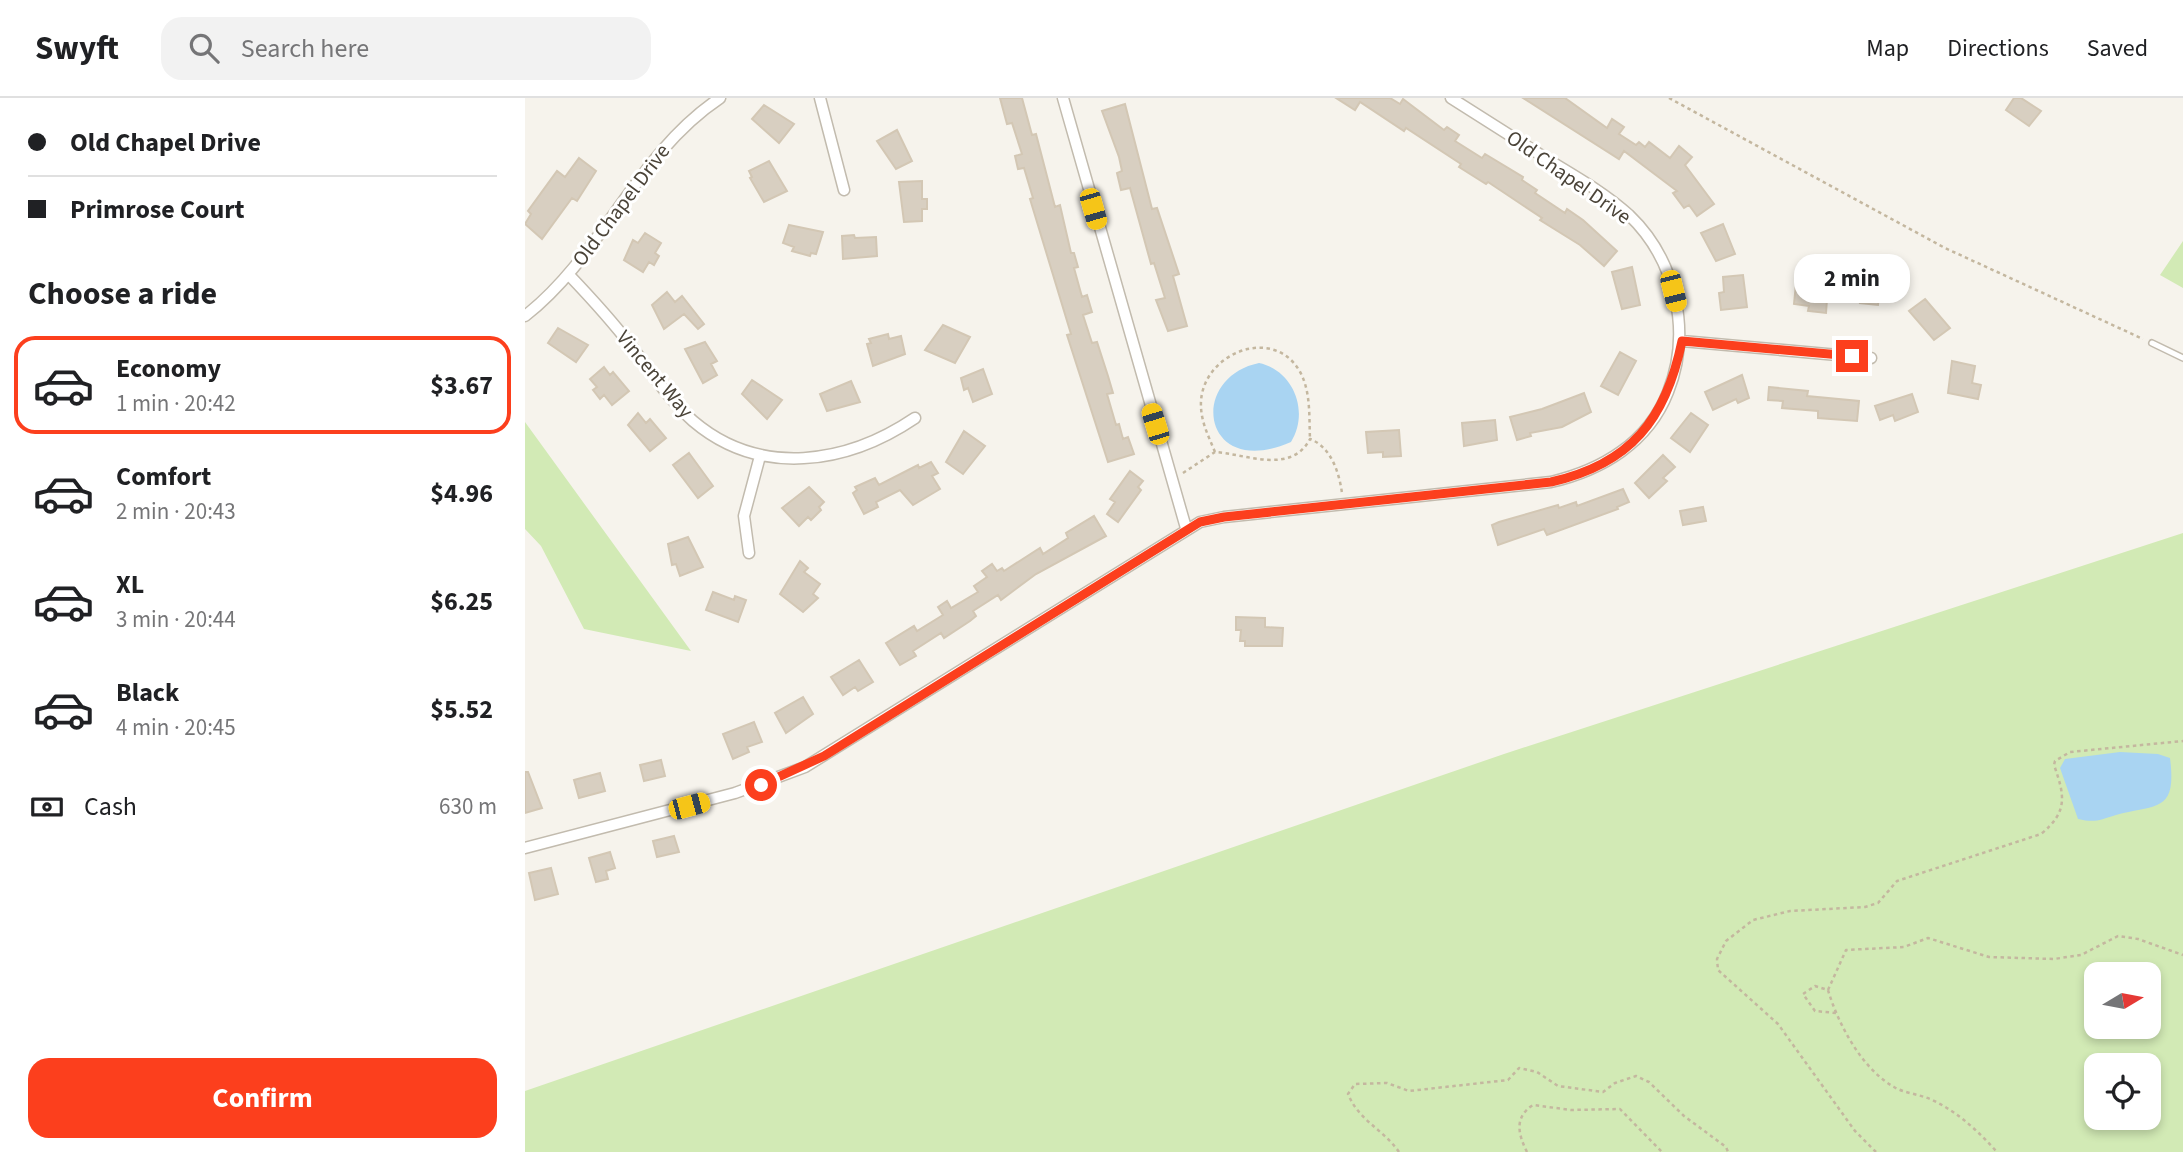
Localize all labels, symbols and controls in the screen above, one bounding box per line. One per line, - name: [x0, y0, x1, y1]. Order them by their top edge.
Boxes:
- search box: [161, 17, 651, 80]
- text: Swyft: [35, 25, 119, 72]
- icon: search: [185, 29, 223, 67]
- text: Search here: [241, 30, 369, 67]
- text: Map: [1866, 31, 1909, 66]
- text: Directions: [1947, 31, 2049, 66]
- text: Saved: [2087, 31, 2148, 66]
- street label: Old Chapel Drive: [1500, 123, 1638, 231]
- text: Old Chapel Drive: [70, 124, 261, 161]
- street label: Old Chapel Drive: [565, 138, 677, 272]
- car: [1078, 186, 1109, 232]
- text: Primrose Court: [70, 191, 245, 228]
- callout: 2 min: [1794, 254, 1910, 303]
- text: 2 min: [1824, 262, 1880, 295]
- car: [1658, 268, 1689, 314]
- text: Choose a ride: [28, 271, 217, 317]
- street label: Vincent Way: [609, 324, 701, 425]
- route end: [1836, 340, 1868, 372]
- text: Economy: [116, 350, 221, 387]
- icon: car: [32, 354, 95, 417]
- text: $3.67: [430, 367, 493, 404]
- text: 1 min · 20:42: [116, 387, 236, 420]
- car: [1139, 401, 1172, 447]
- text: Comfort: [116, 458, 211, 495]
- icon: car: [32, 462, 95, 525]
- text: $4.96: [430, 475, 493, 512]
- text: 2 min · 20:43: [116, 495, 236, 528]
- text: XL: [116, 566, 144, 603]
- icon: car: [32, 570, 95, 633]
- text: $6.25: [430, 583, 493, 620]
- text: 3 min · 20:44: [116, 603, 236, 636]
- text: Black: [116, 674, 179, 711]
- icon: car: [32, 678, 95, 741]
- text: $5.52: [430, 691, 493, 728]
- text: 4 min · 20:45: [116, 711, 236, 744]
- route start: [745, 769, 777, 801]
- icon: cash: [28, 788, 66, 826]
- text: Cash: [84, 788, 137, 825]
- text: 630 m: [439, 790, 497, 823]
- car: [666, 790, 713, 822]
- north arrow: [2084, 962, 2161, 1040]
- map controls: [2084, 962, 2161, 1130]
- button: locate: [2084, 1053, 2161, 1130]
- button: Confirm: [28, 1058, 497, 1138]

